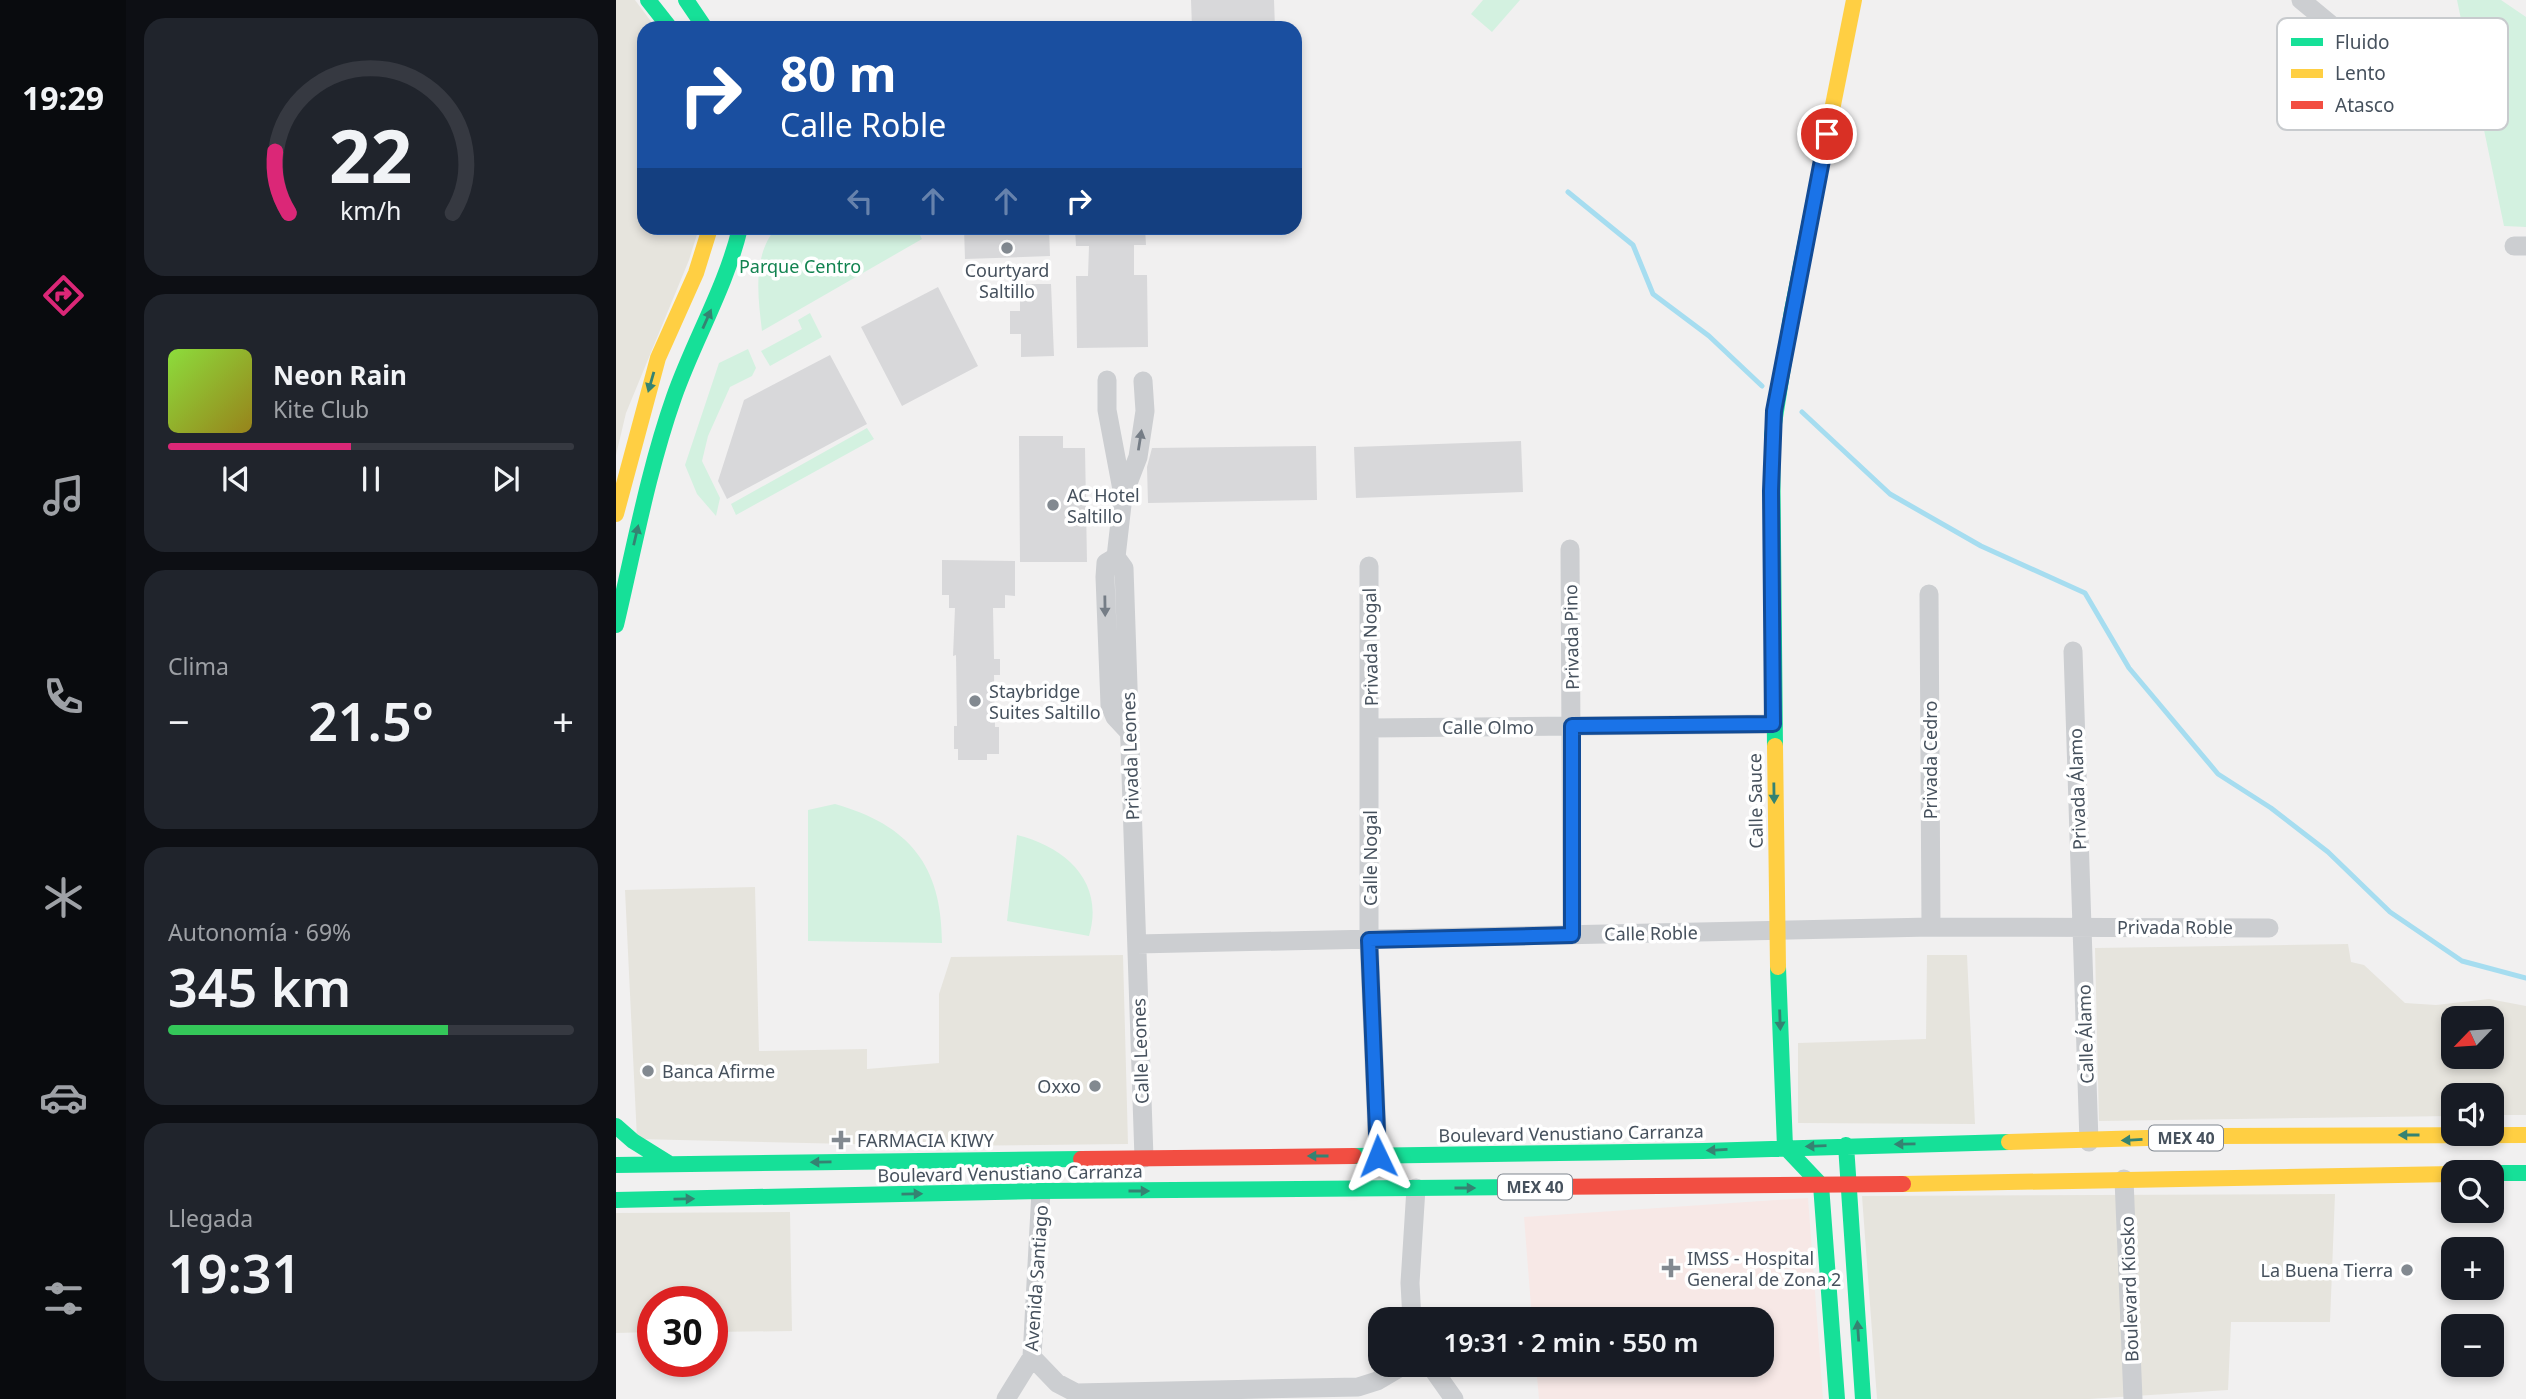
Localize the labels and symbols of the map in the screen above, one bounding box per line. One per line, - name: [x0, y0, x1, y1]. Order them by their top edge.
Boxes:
- legend: [2277, 18, 2508, 130]
- text: Fluido: [2335, 29, 2390, 55]
- text: Lento: [2335, 60, 2386, 86]
- text: Atasco: [2335, 92, 2394, 118]
- pin: [1797, 104, 1857, 164]
- marker: Courtyard Saltillo: [999, 240, 1015, 256]
- park label: Parque Centro: [739, 254, 861, 278]
- place label: Courtyard Saltillo: [965, 258, 1049, 303]
- one-way arrow: [701, 309, 713, 329]
- one-way arrow: [645, 372, 655, 393]
- one-way arrow: [1135, 429, 1146, 451]
- place label: AC Hotel Saltillo: [1067, 483, 1140, 528]
- marker: AC Hotel Saltillo: [1045, 497, 1061, 513]
- one-way arrow: [631, 524, 642, 546]
- street label: Privada Pino: [1558, 584, 1584, 690]
- street label: Privada Nogal: [1357, 588, 1383, 706]
- one-way arrow: [1099, 595, 1111, 617]
- place label: Staybridge Suites Saltillo: [989, 679, 1101, 724]
- street label: Privada Leones: [1116, 691, 1144, 821]
- marker: Staybridge Suites Saltillo: [967, 693, 983, 709]
- street label: Privada Cedro: [1918, 701, 1942, 819]
- street label: Calle Olmo: [1442, 715, 1534, 739]
- street label: Privada Álamo: [2063, 728, 2091, 850]
- street label: Calle Sauce: [1742, 753, 1768, 849]
- one-way arrow: [1769, 782, 1780, 804]
- street label: Calle Nogal: [1358, 810, 1382, 906]
- street label: Privada Roble: [2117, 915, 2233, 939]
- street label: Calle Roble: [1604, 920, 1698, 946]
- street label: Calle Álamo: [2071, 984, 2099, 1084]
- street label: Calle Leones: [1126, 998, 1154, 1104]
- north arrow: [2441, 1006, 2504, 1069]
- one-way arrow: [1774, 1009, 1785, 1031]
- place label: Banca Afirme: [662, 1059, 775, 1083]
- marker: Banca Afirme: [640, 1063, 656, 1079]
- place label: Oxxo: [1037, 1074, 1081, 1098]
- marker: Oxxo: [1087, 1078, 1103, 1094]
- position arrow: [1341, 1119, 1415, 1193]
- street label: Boulevard Venustiano Carranza: [1438, 1119, 1704, 1147]
- road number: MEX 40: [2149, 1126, 2223, 1150]
- place label: FARMACIA KIWY: [857, 1128, 995, 1152]
- one-way arrow: [2398, 1129, 2420, 1141]
- marker: FARMACIA KIWY: [831, 1130, 851, 1150]
- one-way arrow: [2121, 1135, 2143, 1146]
- one-way arrow: [1894, 1139, 1916, 1150]
- one-way arrow: [1805, 1140, 1827, 1152]
- one-way arrow: [1706, 1145, 1728, 1156]
- one-way arrow: [1307, 1150, 1329, 1162]
- one-way arrow: [810, 1156, 832, 1168]
- street label: Boulevard Venustiano Carranza: [877, 1159, 1143, 1187]
- road number: MEX 40: [1498, 1175, 1572, 1200]
- one-way arrow: [1454, 1182, 1476, 1194]
- one-way arrow: [1128, 1185, 1150, 1197]
- one-way arrow: [901, 1188, 923, 1199]
- one-way arrow: [673, 1193, 695, 1204]
- street label: Avenida Santiago: [1019, 1204, 1053, 1352]
- street label: Boulevard Kiosko: [2114, 1216, 2144, 1362]
- place label: IMSS - Hospital General de Zona 2: [1687, 1246, 1841, 1291]
- marker: IMSS - Hospital General de Zona 2: [1661, 1258, 1681, 1278]
- place label: La Buena Tierra: [2261, 1258, 2393, 1282]
- marker: La Buena Tierra: [2399, 1262, 2415, 1278]
- speed limit sign: 30: [637, 1286, 728, 1377]
- one-way arrow: [1853, 1320, 1864, 1342]

